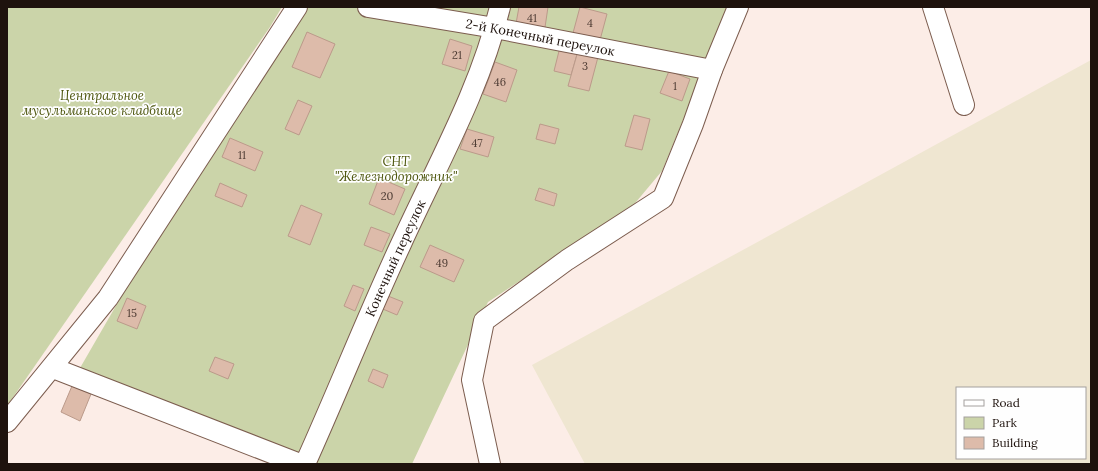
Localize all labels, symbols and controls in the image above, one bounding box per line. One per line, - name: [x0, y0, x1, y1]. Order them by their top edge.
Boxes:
- house number: 41: [527, 11, 537, 25]
- street label: 2-й Конечный переулок: [464, 15, 616, 60]
- house number: 4: [587, 16, 593, 30]
- house number: 21: [452, 48, 462, 62]
- house number: 3: [582, 59, 588, 73]
- house number: 46: [494, 75, 506, 89]
- house number: 1: [673, 79, 677, 93]
- park label: Центральное мусульманское кладбище: [21, 87, 182, 119]
- house number: 47: [471, 136, 483, 150]
- house number: 11: [238, 148, 246, 162]
- park label: СНТ "Железнодорожник": [335, 153, 458, 185]
- house number: 20: [381, 189, 394, 203]
- street label: Конечный переулок: [362, 197, 430, 319]
- house number: 49: [436, 256, 448, 270]
- house number: 15: [127, 306, 137, 320]
- legend: [956, 387, 1086, 459]
- text: Road: [992, 395, 1020, 410]
- text: Park: [992, 415, 1018, 430]
- text: Building: [992, 435, 1038, 450]

